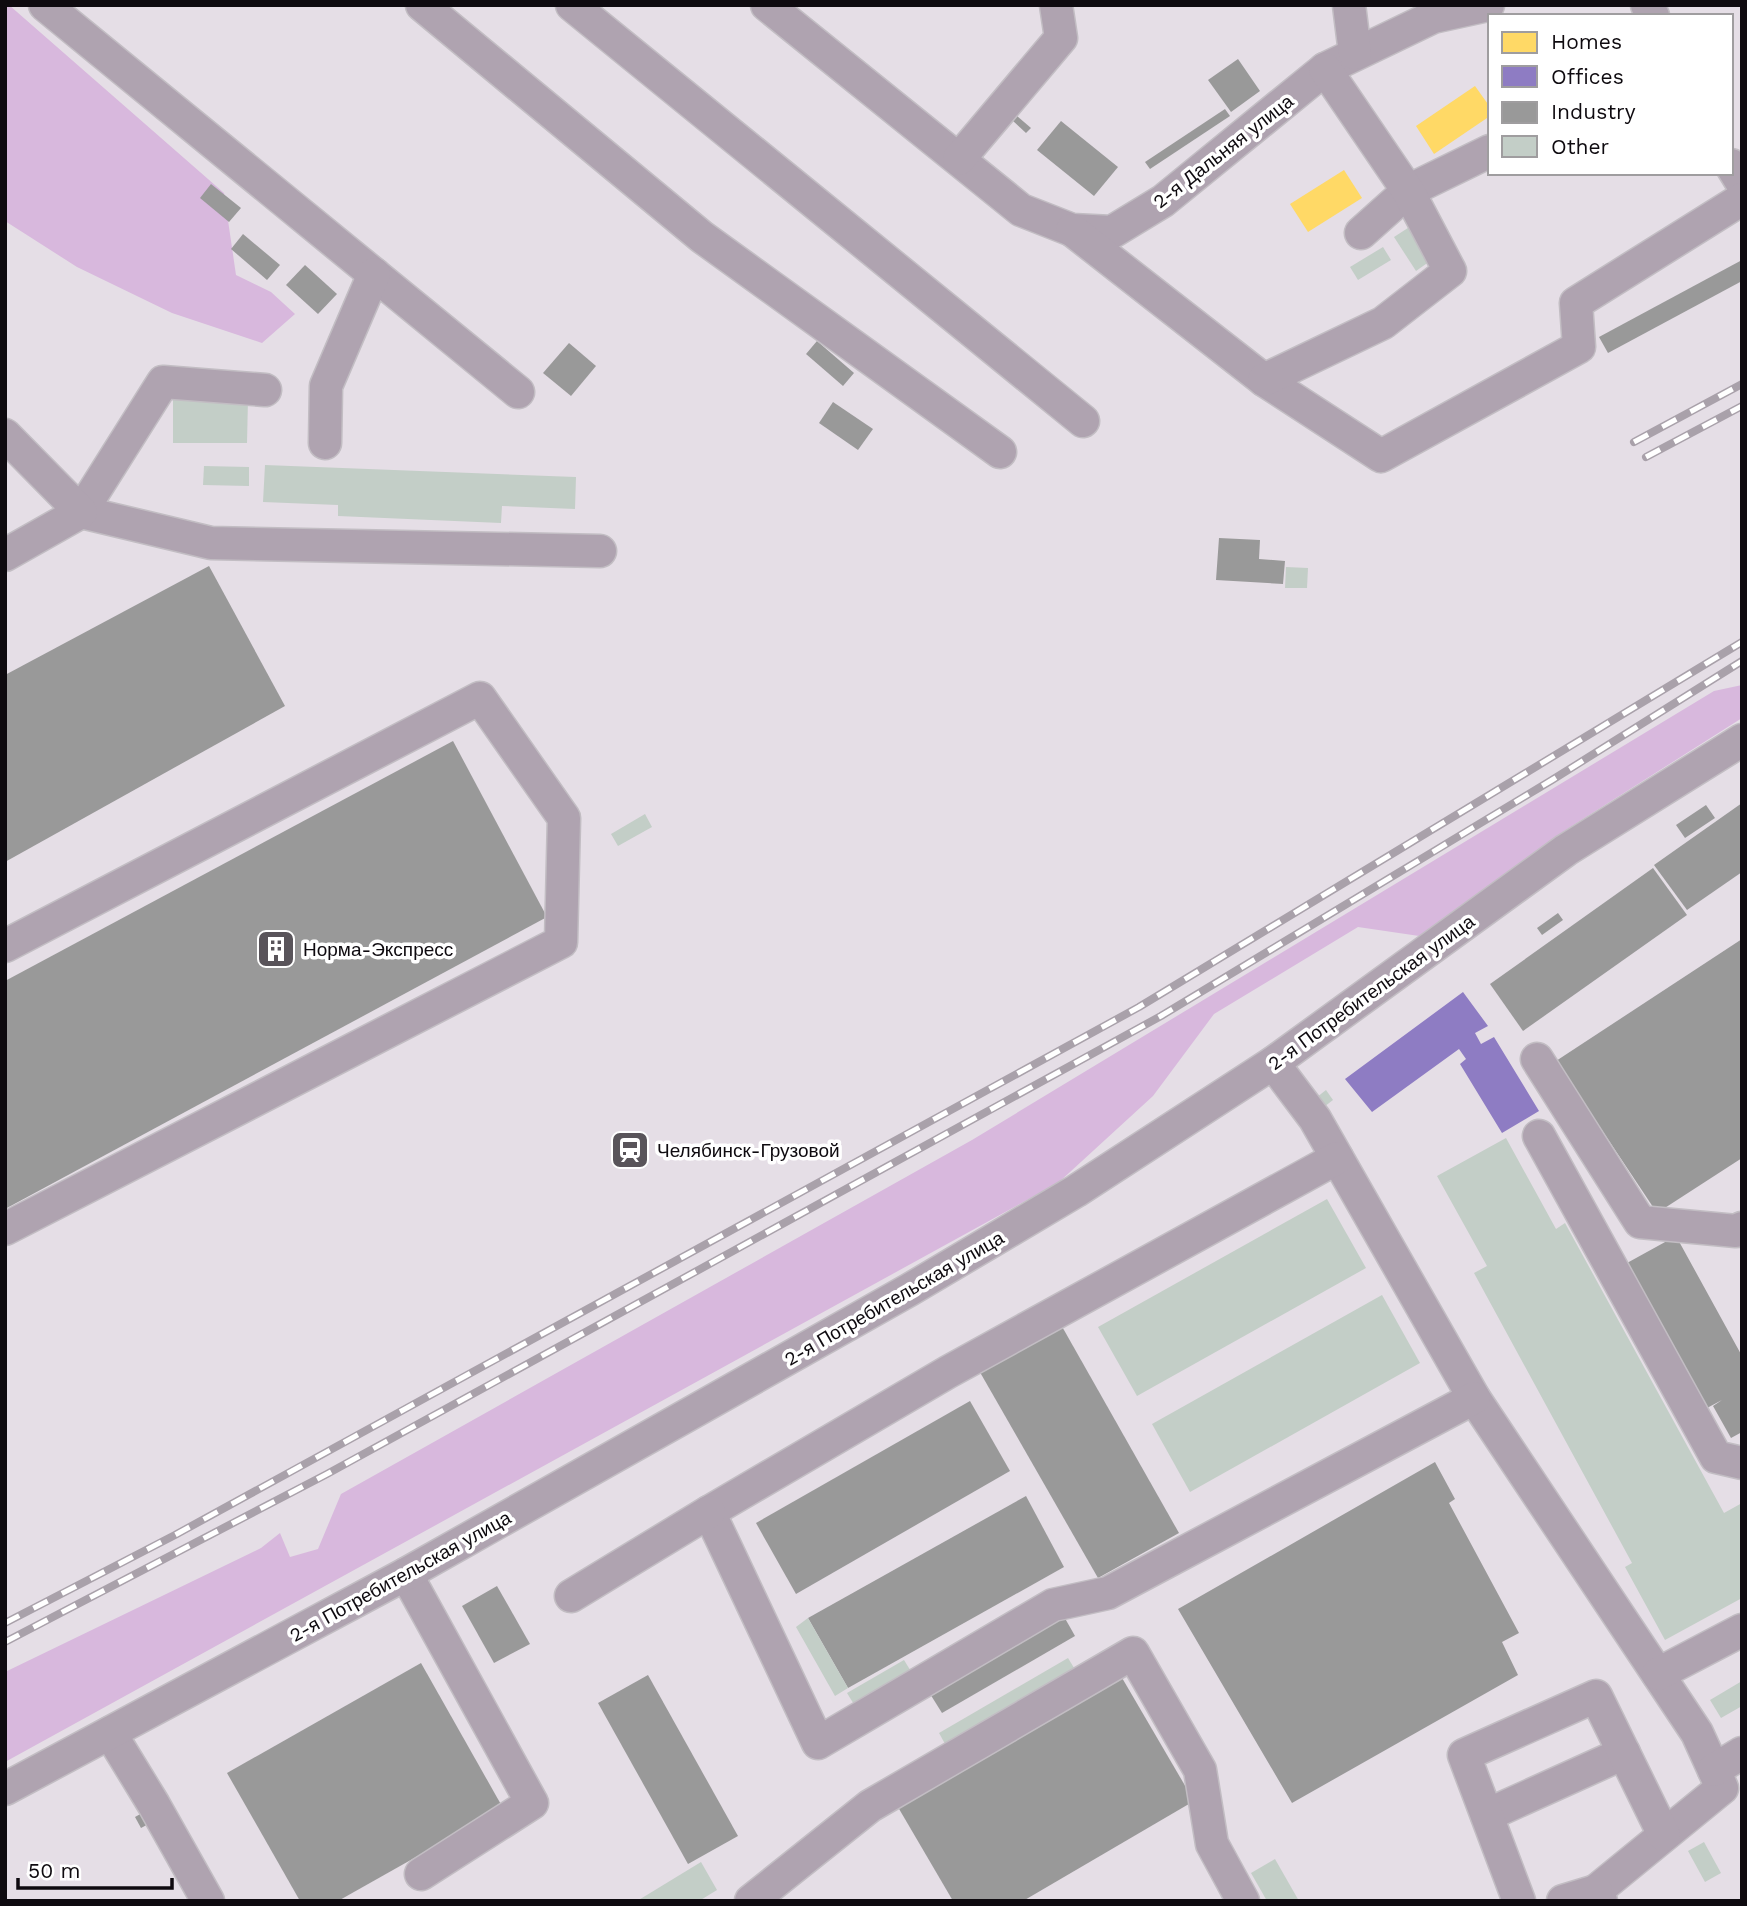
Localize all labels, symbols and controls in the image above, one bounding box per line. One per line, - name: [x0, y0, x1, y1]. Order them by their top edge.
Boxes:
- legend: [1488, 14, 1733, 175]
- text: Homes: [1551, 29, 1622, 54]
- text: Offices: [1551, 64, 1624, 89]
- street label: 2-я Дальняя улица: [1149, 89, 1298, 213]
- text: Industry: [1551, 99, 1636, 124]
- text: Other: [1551, 134, 1610, 159]
- street label: 2-я Потребительская улица: [1264, 910, 1479, 1075]
- building icon: Норма-Экспресс: [255, 928, 297, 970]
- place label: Норма-Экспресс: [303, 938, 453, 961]
- station icon: Челябинск-Грузовой: [609, 1129, 651, 1171]
- place label: Челябинск-Грузовой: [657, 1139, 840, 1162]
- street label: 2-я Потребительская улица: [781, 1226, 1008, 1371]
- street label: 2-я Потребительская улица: [286, 1506, 515, 1647]
- scale bar: [18, 1846, 172, 1890]
- text: 50 m: [28, 1858, 80, 1883]

